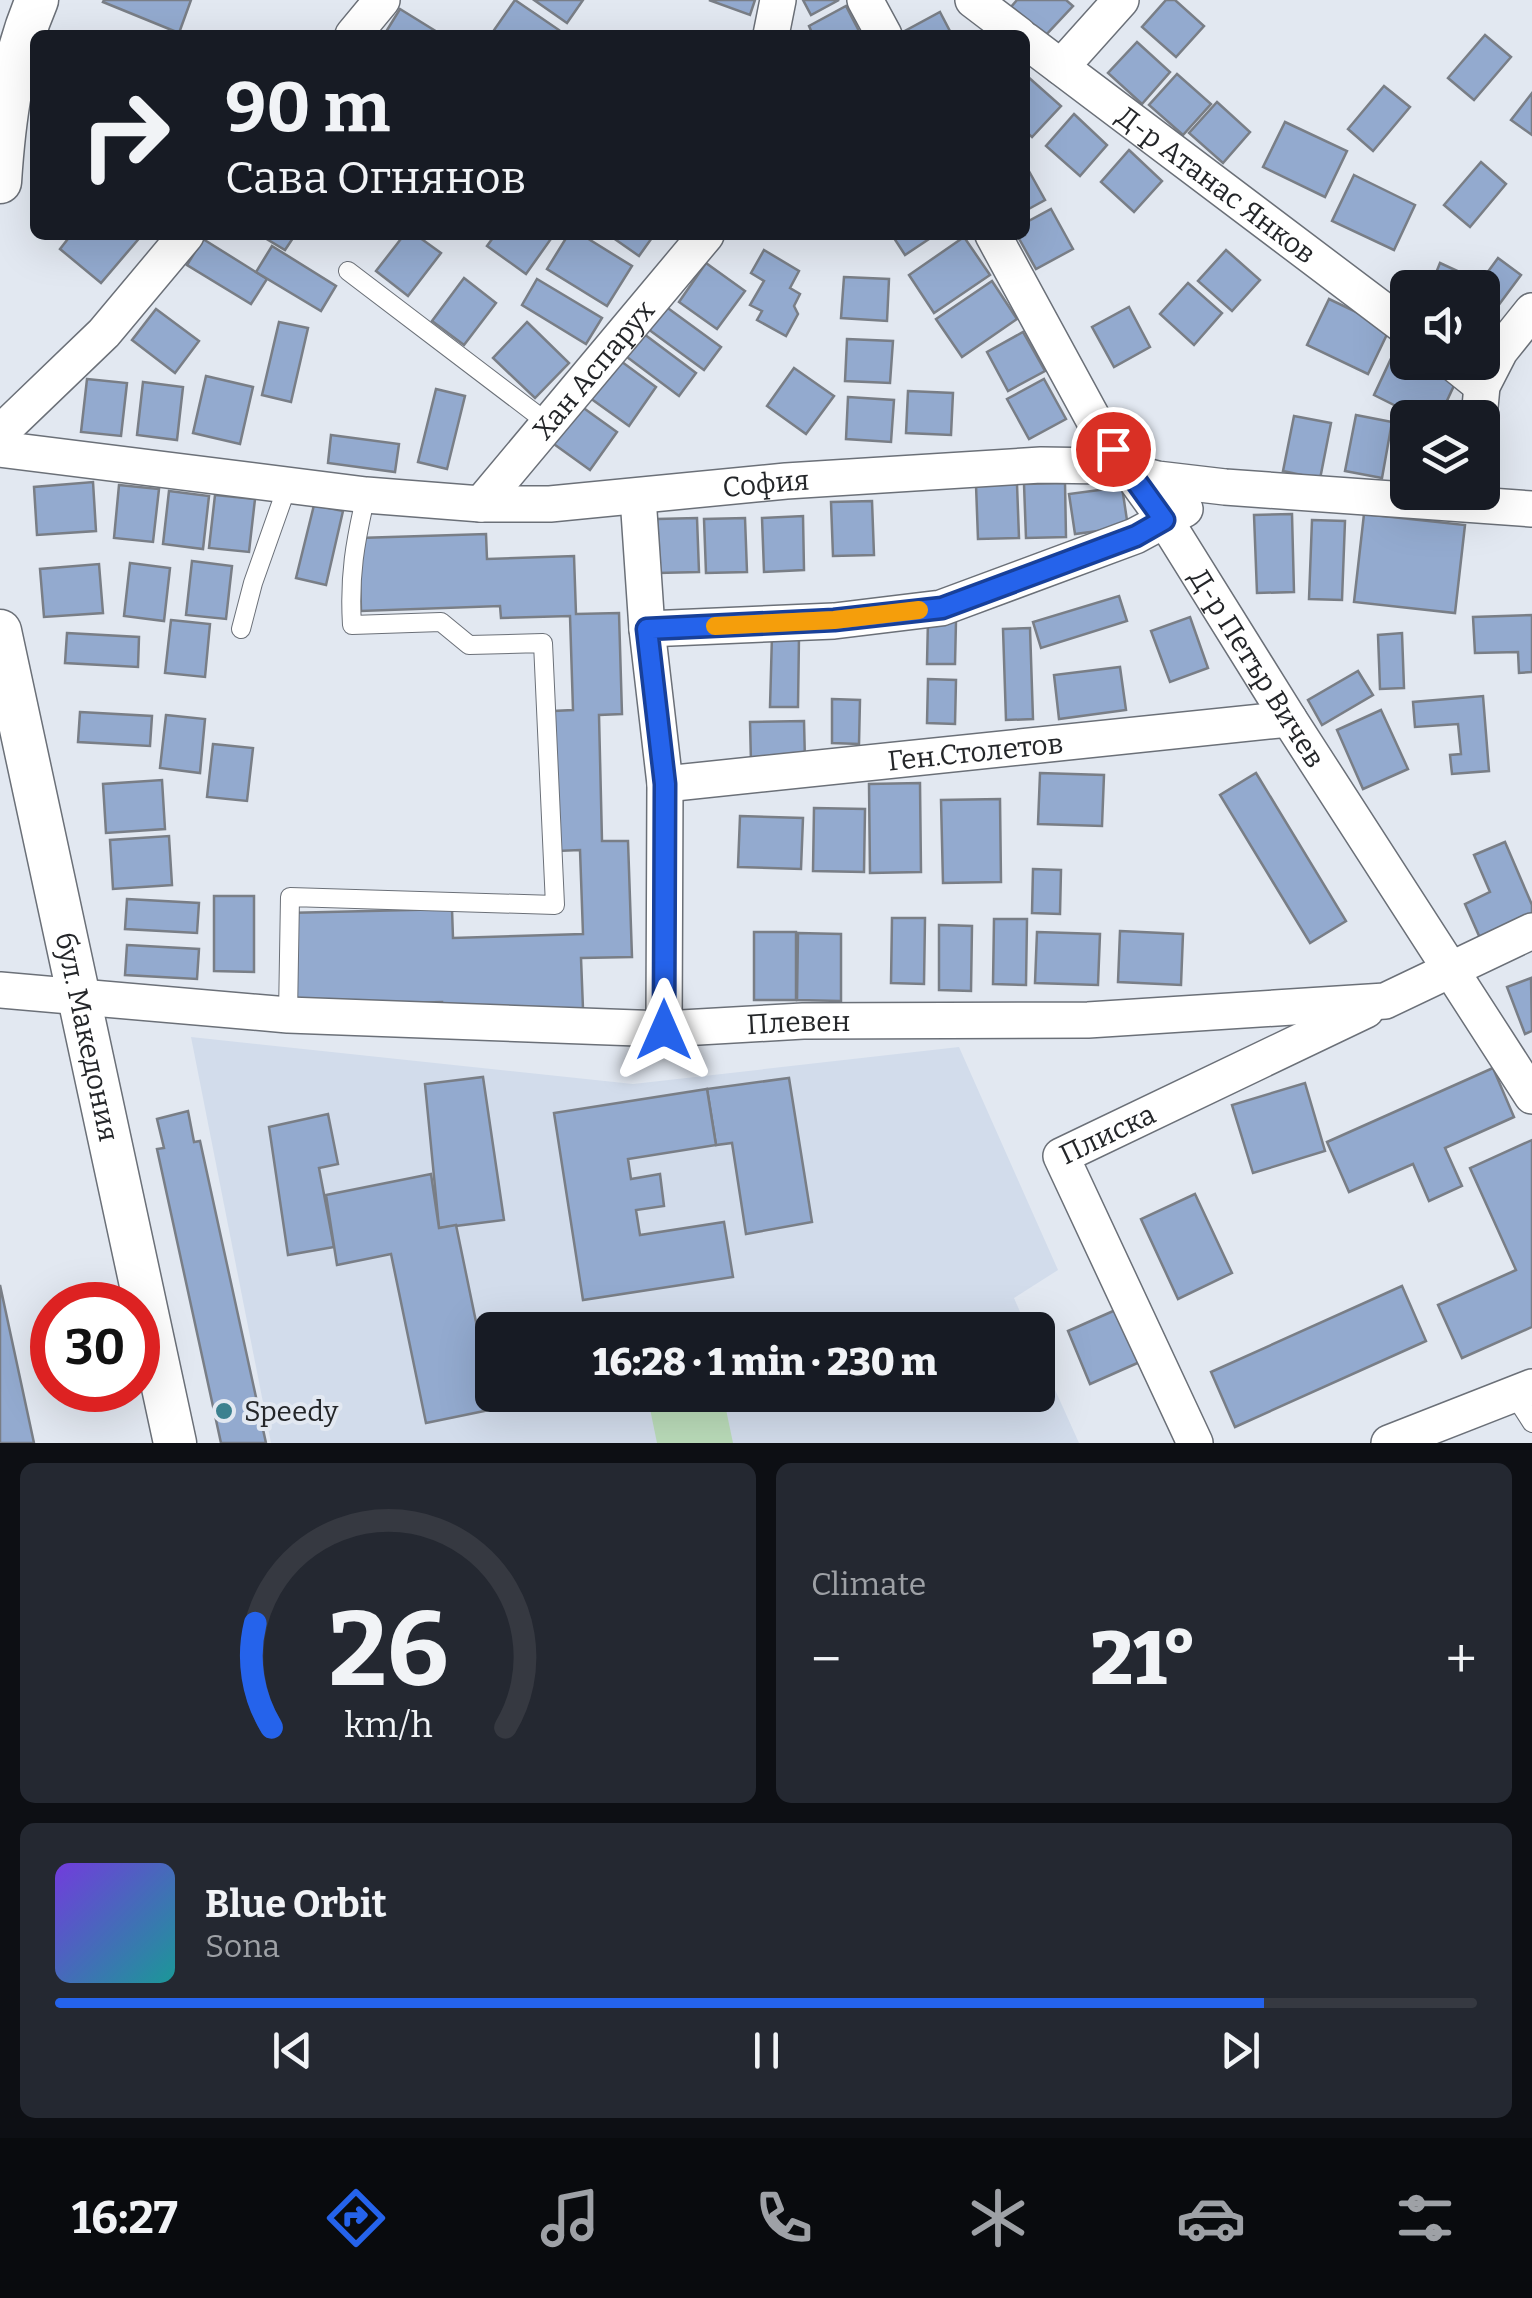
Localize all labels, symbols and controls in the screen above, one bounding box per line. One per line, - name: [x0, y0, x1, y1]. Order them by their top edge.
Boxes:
- text: 90 m: [225, 66, 390, 150]
- icon: right: [60, 70, 190, 200]
- street label: Д-р Атанас Янков: [1111, 99, 1322, 270]
- text: Сава Огнянов: [225, 151, 526, 205]
- map controls: [1390, 270, 1500, 510]
- button: sound: [1390, 270, 1500, 380]
- street label: Хан Аспарух: [526, 293, 661, 446]
- button: layers: [1390, 400, 1500, 510]
- pin: [1071, 407, 1156, 492]
- icon: arrive: [1086, 422, 1141, 477]
- street label: София: [721, 463, 810, 504]
- street label: Д-р Петър Вичев: [1183, 563, 1332, 773]
- street label: Ген.Столетов: [886, 726, 1065, 777]
- street label: бул. Македония: [49, 929, 126, 1144]
- position arrow: [612, 978, 716, 1082]
- street label: Плевен: [746, 1004, 850, 1041]
- street label: Плиска: [1054, 1097, 1160, 1171]
- speed limit sign: 30: [30, 1282, 160, 1412]
- text: 16:28 · 1 min · 230 m: [593, 1339, 937, 1385]
- place label: Speedy: [244, 1395, 338, 1428]
- marker: Speedy: [213, 1400, 235, 1422]
- text: Climate: [811, 1565, 926, 1603]
- text: 26: [328, 1588, 448, 1713]
- text: 21°: [1090, 1614, 1197, 1704]
- text: −: [811, 1627, 841, 1693]
- text: +: [1446, 1627, 1477, 1693]
- text: km/h: [344, 1704, 432, 1746]
- text: Blue Orbit: [205, 1881, 387, 1927]
- text: Sona: [205, 1927, 280, 1965]
- icon: previous: [265, 2023, 320, 2078]
- icon: pause: [739, 2023, 794, 2078]
- icon: next: [1213, 2023, 1268, 2078]
- icon: directions: [321, 2183, 391, 2253]
- icon: music: [535, 2183, 605, 2253]
- icon: phone: [749, 2183, 819, 2253]
- icon: climate: [963, 2183, 1033, 2253]
- icon: car: [1176, 2183, 1246, 2253]
- icon: filters: [1390, 2183, 1460, 2253]
- text: 16:27: [72, 2191, 178, 2245]

